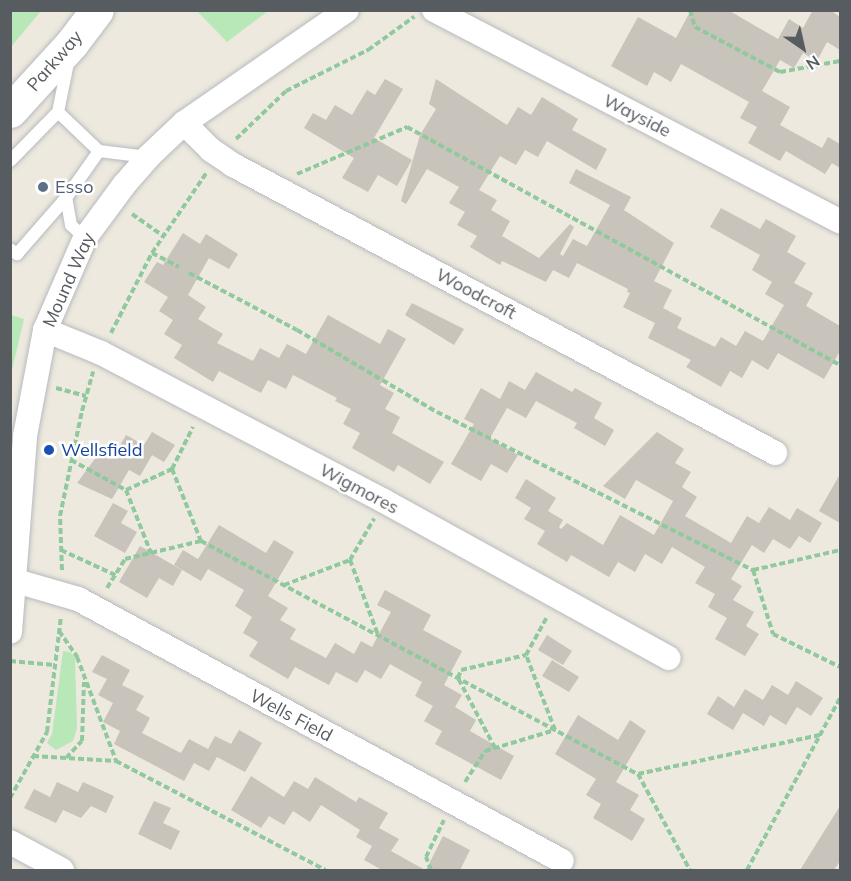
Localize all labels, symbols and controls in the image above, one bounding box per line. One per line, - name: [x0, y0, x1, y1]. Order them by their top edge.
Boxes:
- north arrow: [773, 18, 833, 78]
- street label: Parkway: [23, 26, 87, 96]
- text: N: [802, 51, 824, 75]
- street label: Wayside: [600, 90, 674, 142]
- place label: Esso: [55, 176, 94, 198]
- marker: Esso: [36, 180, 50, 194]
- street label: Mound Way: [39, 229, 99, 331]
- street label: Woodcroft: [432, 264, 520, 324]
- place label: Wellsfield: [61, 439, 142, 461]
- marker: Wellsfield: [42, 443, 56, 457]
- street label: Wigmores: [316, 459, 402, 519]
- street label: Wells Field: [246, 685, 336, 747]

